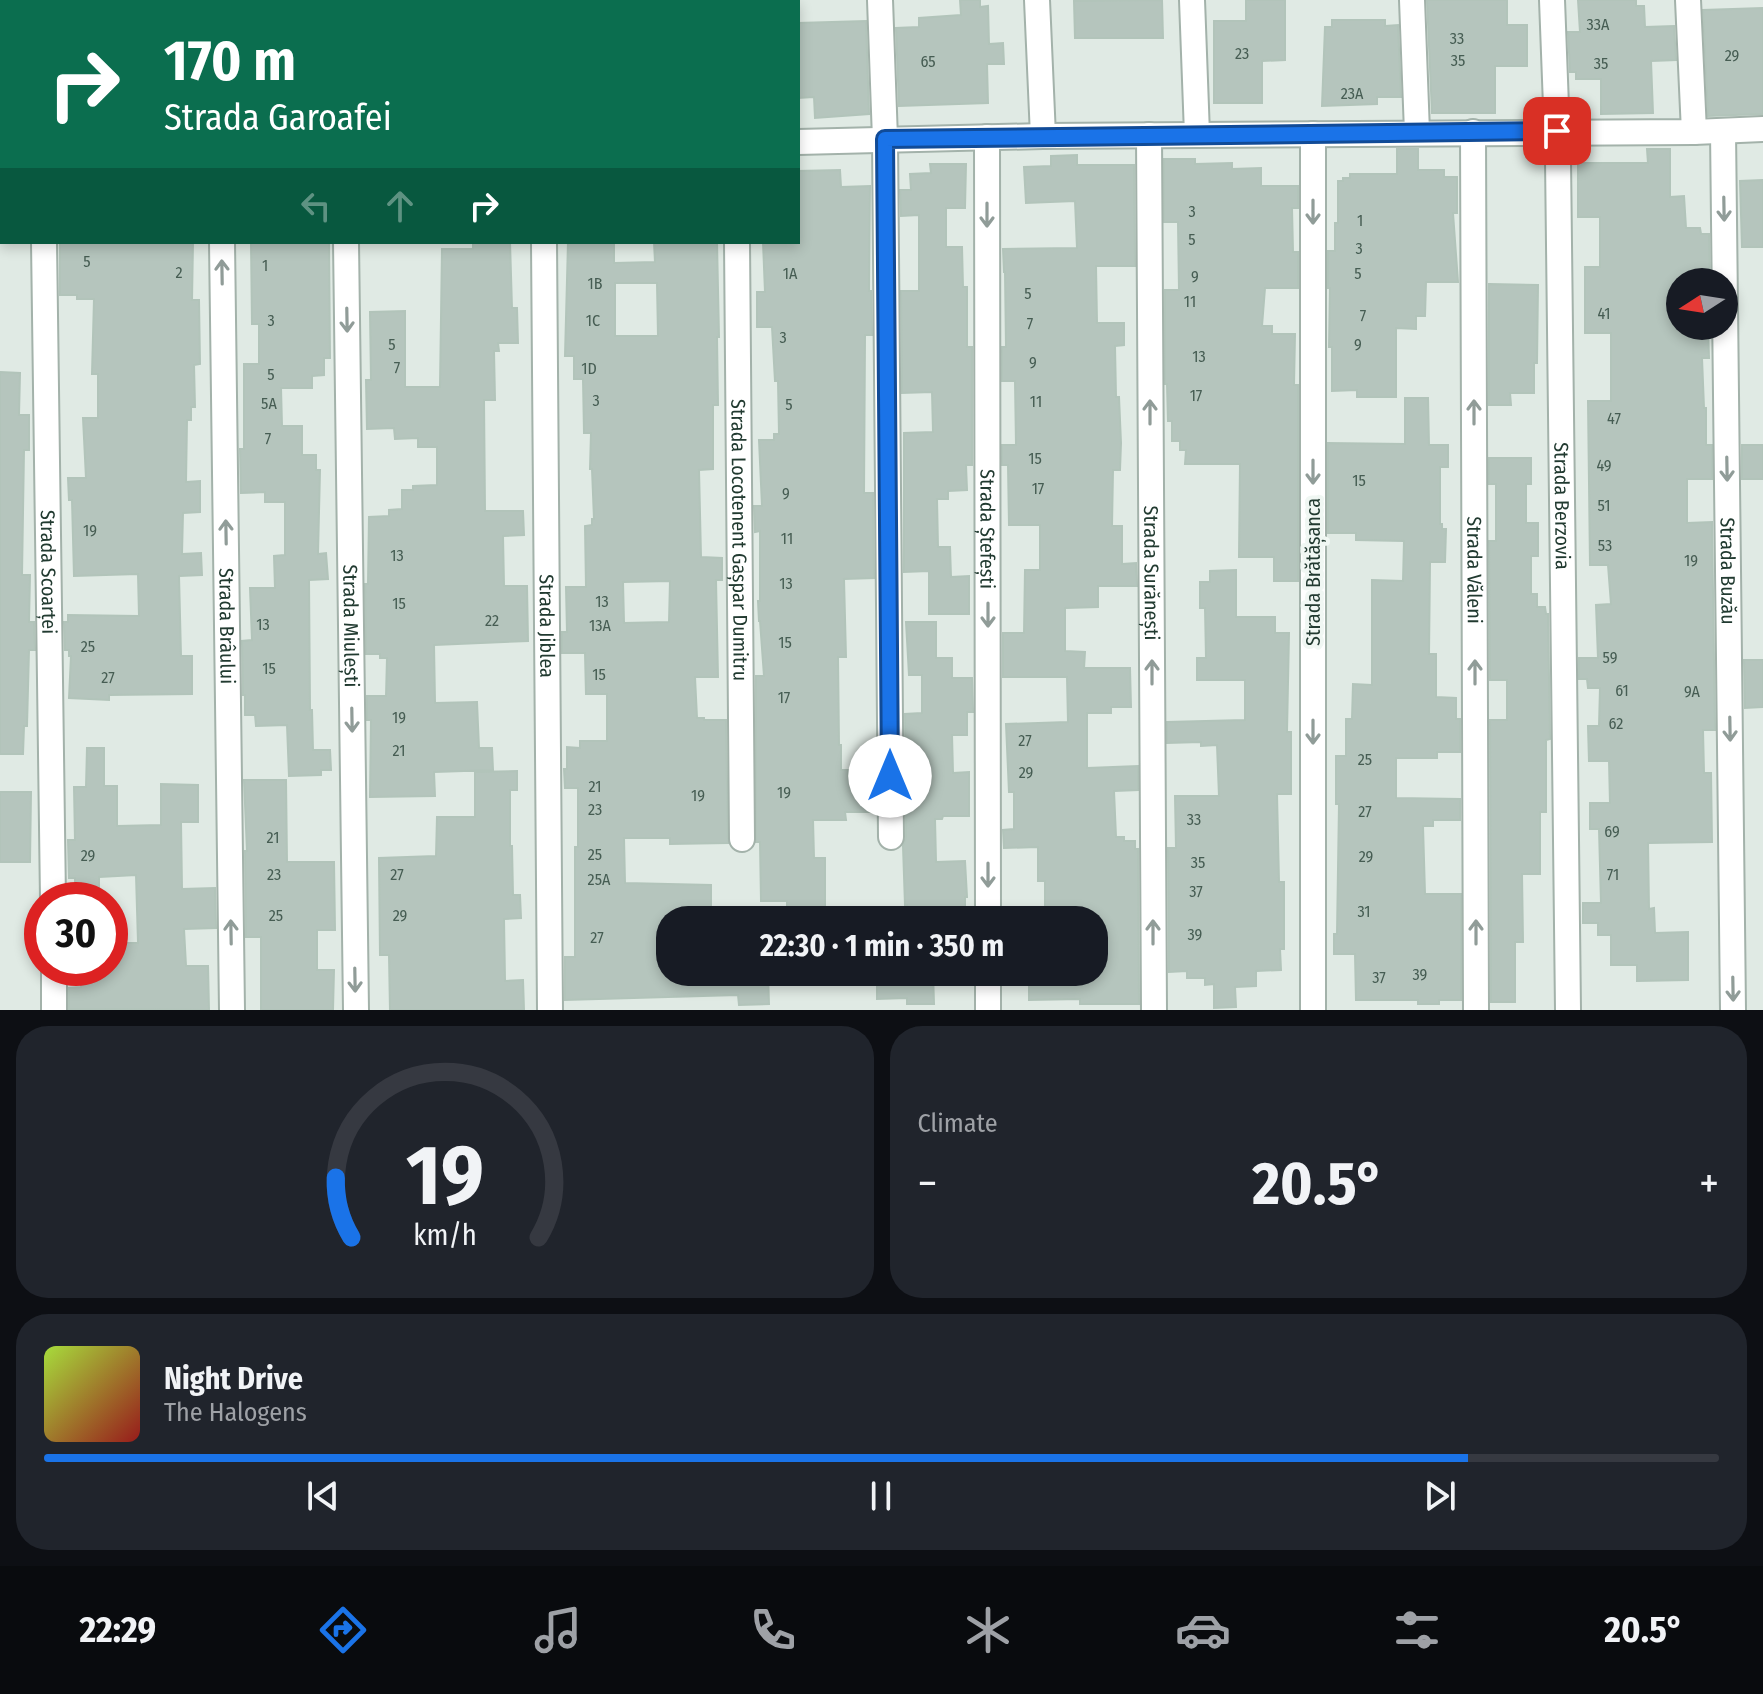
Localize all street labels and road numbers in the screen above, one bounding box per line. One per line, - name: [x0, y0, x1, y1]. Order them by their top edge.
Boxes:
- street label: Strada Locotenent Gașpar Dumitru: [726, 399, 753, 681]
- street label: Strada Berzovia: [1549, 442, 1575, 570]
- street label: Strada Ștefești: [974, 469, 1000, 589]
- street label: Strada Brătășanca: [1301, 498, 1326, 646]
- street label: Strada Surănești: [1139, 505, 1164, 641]
- street label: Strada Scoarței: [36, 510, 61, 634]
- street label: Strada Văleni: [1462, 516, 1487, 624]
- street label: Strada Buzău: [1715, 517, 1741, 625]
- street label: Strada Miulești: [338, 564, 364, 688]
- street label: Strada Brâului: [214, 568, 240, 684]
- street label: Strada Jiblea: [535, 574, 559, 678]

